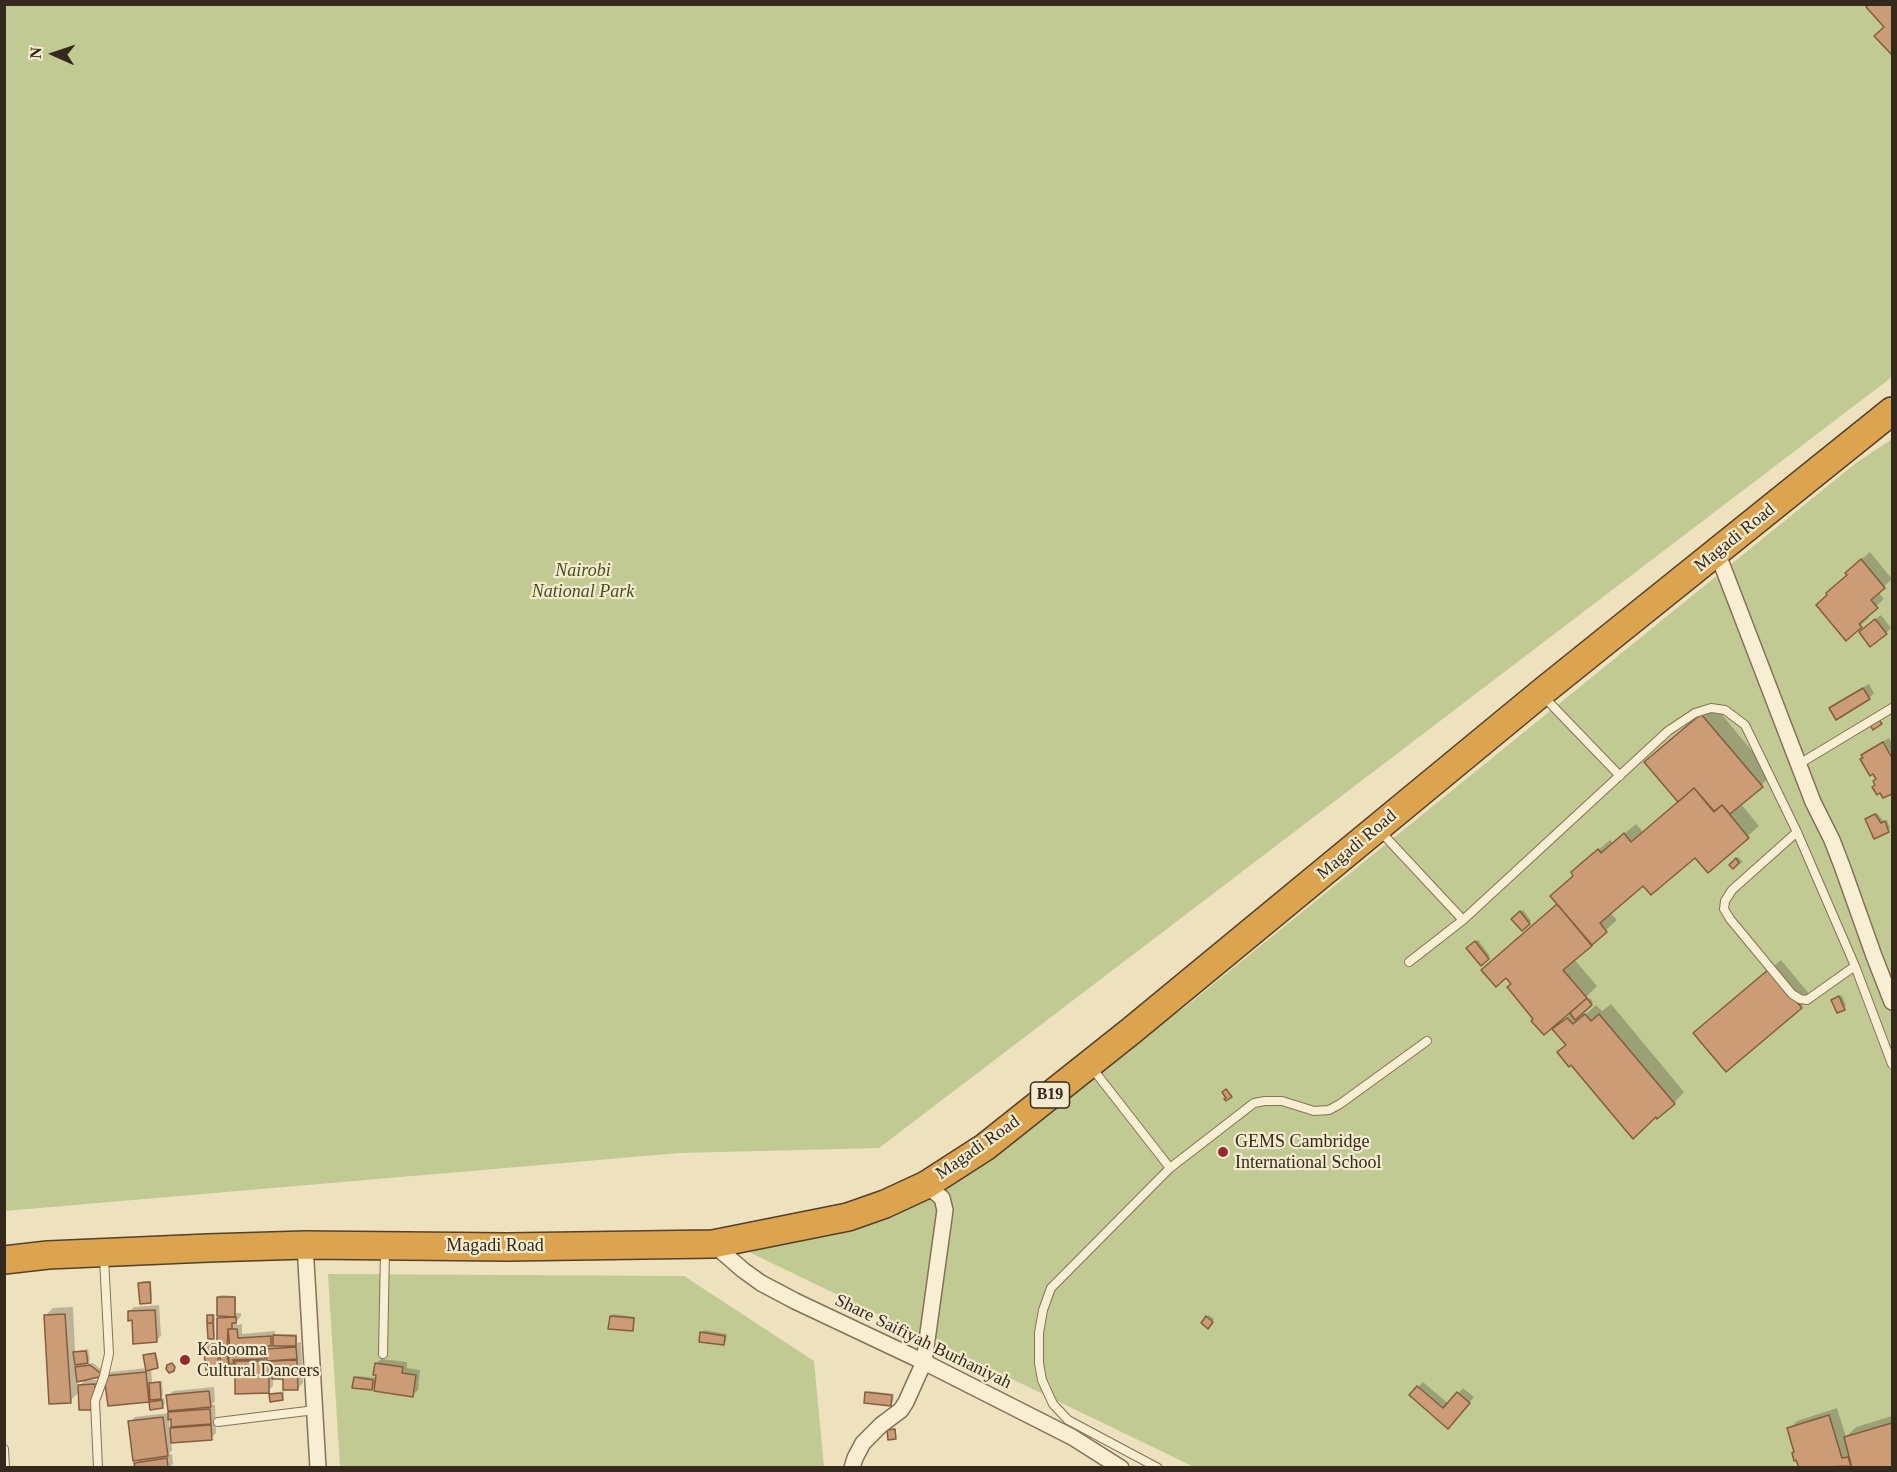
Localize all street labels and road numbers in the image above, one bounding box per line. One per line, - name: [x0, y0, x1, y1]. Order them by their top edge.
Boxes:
- street label: Magadi Road: [1690, 499, 1780, 577]
- street label: Magadi Road: [1313, 805, 1401, 885]
- road number: B19: [1030, 1082, 1070, 1108]
- street label: Magadi Road: [932, 1111, 1024, 1185]
- street label: Magadi Road: [446, 1235, 544, 1257]
- street label: Share Saifiyah Burhaniyah: [831, 1290, 1015, 1394]

